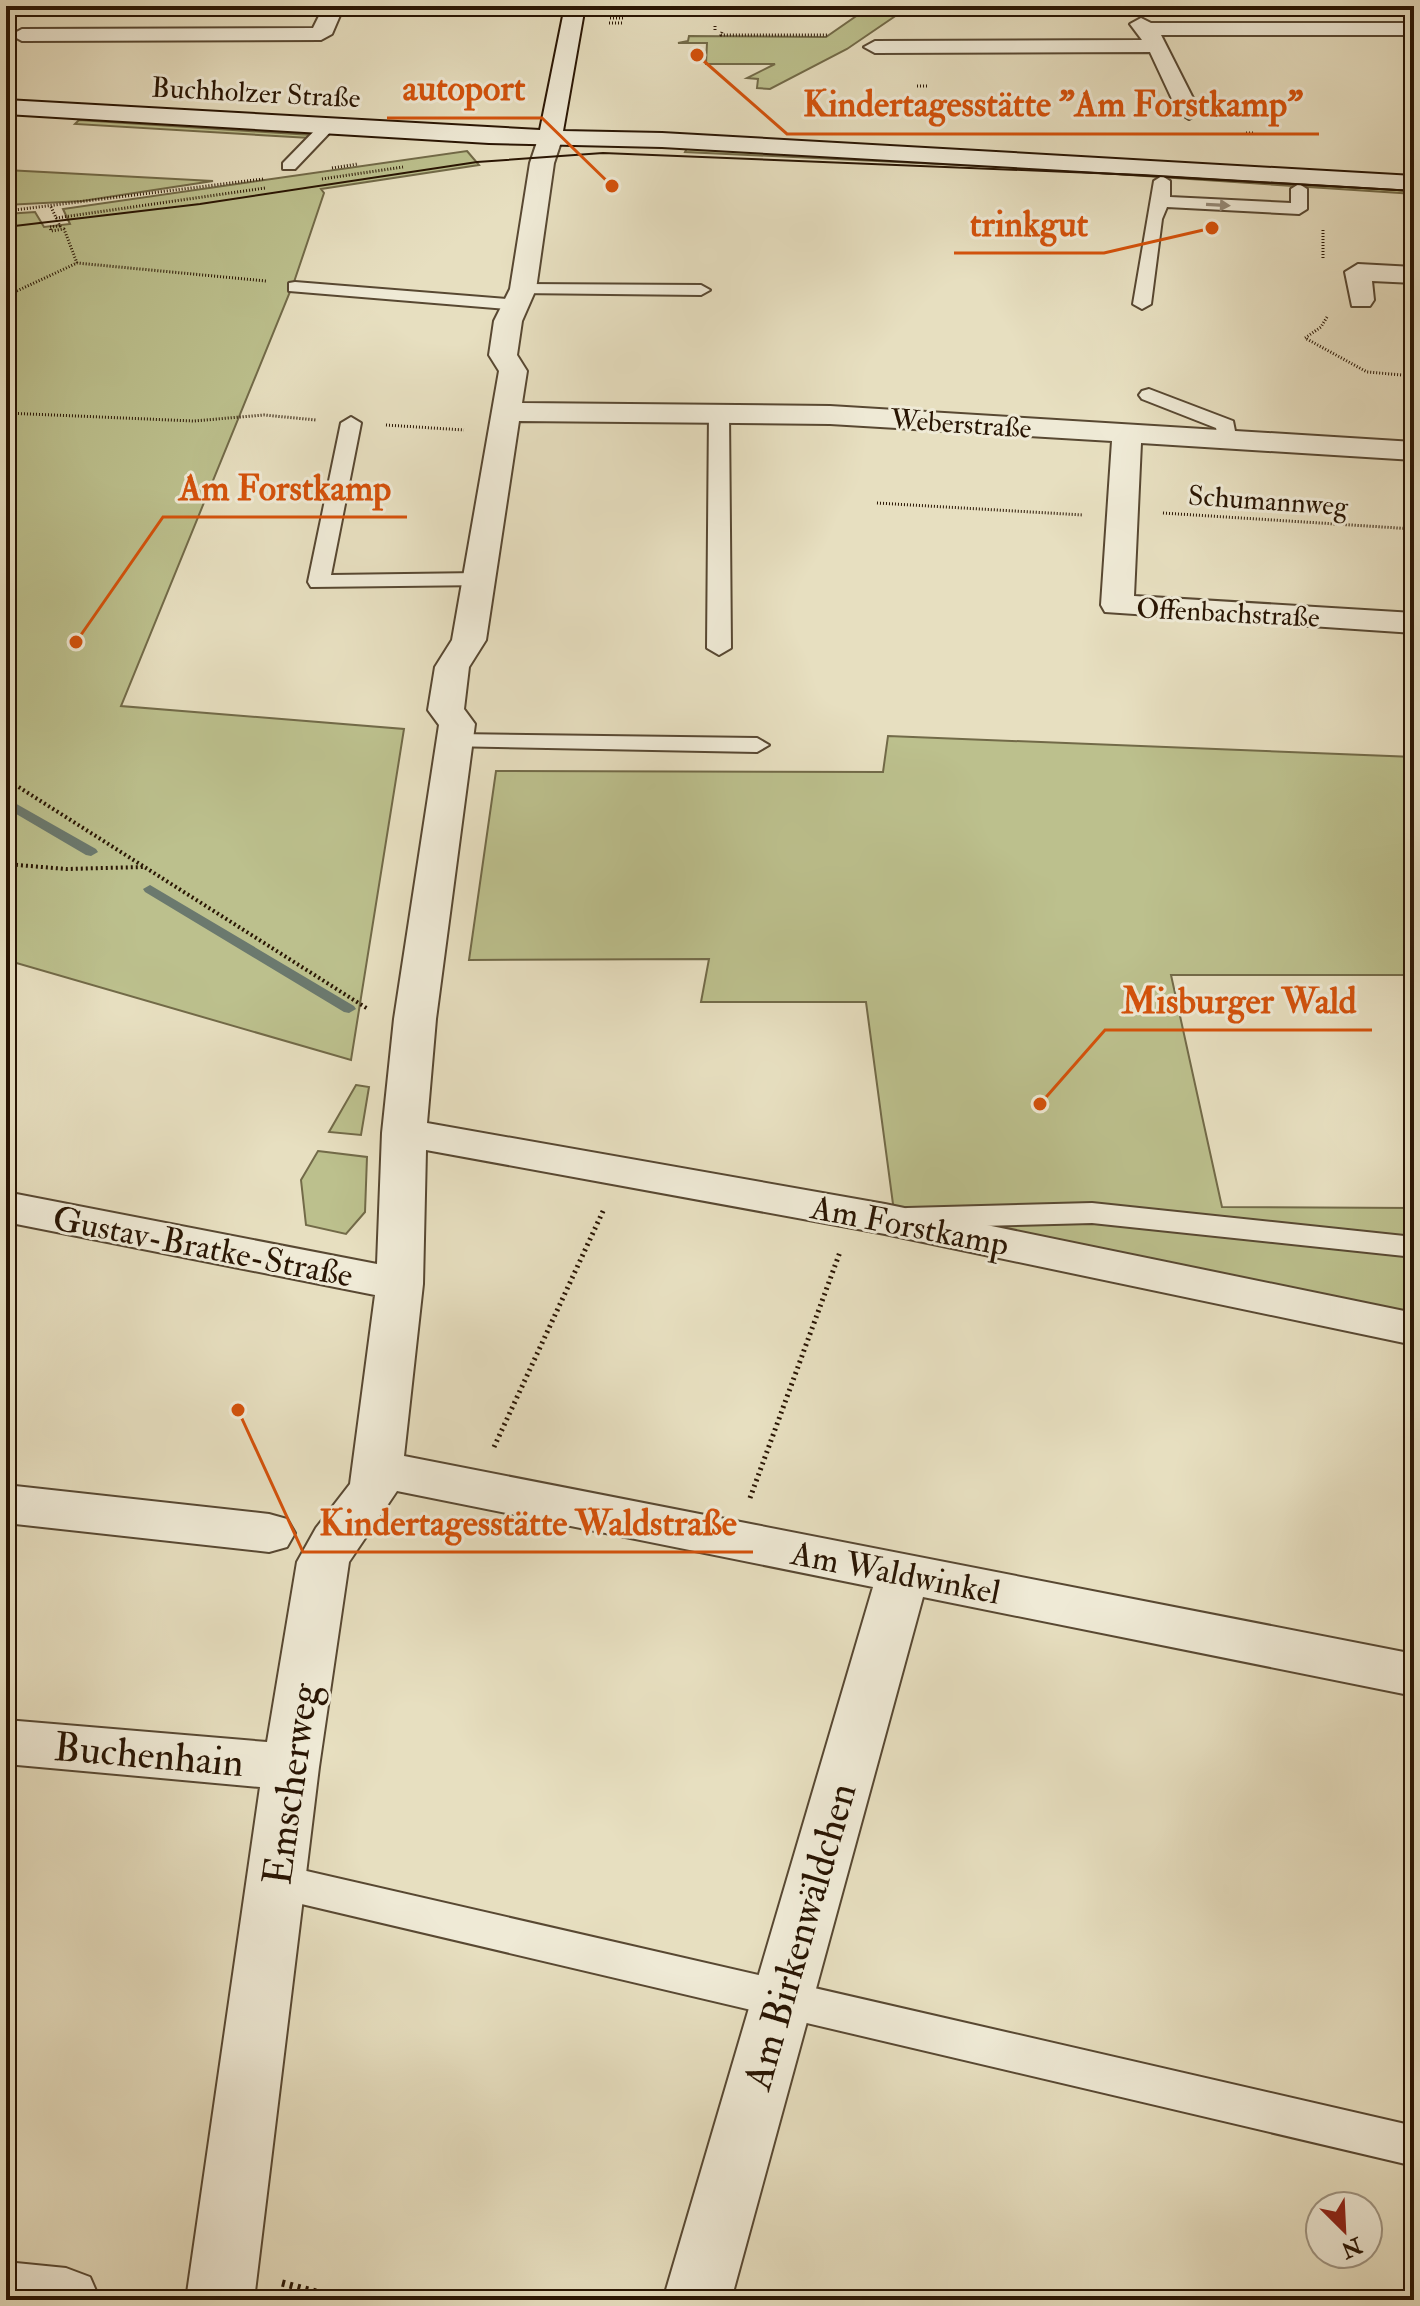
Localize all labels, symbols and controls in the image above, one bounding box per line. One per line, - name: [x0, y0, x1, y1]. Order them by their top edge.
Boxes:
- callout: autoport: [387, 58, 542, 118]
- text: autoport: [403, 66, 526, 111]
- street label: Buchholzer Straße: [151, 71, 361, 116]
- callout: Kindertagesstätte "Am Forstkamp": [787, 74, 1319, 134]
- text: Kindertagesstätte "Am Forstkamp": [803, 82, 1303, 127]
- callout: trinkgut: [954, 193, 1104, 253]
- one-way arrow: [1206, 198, 1231, 211]
- text: trinkgut: [970, 202, 1089, 247]
- street label: Weberstraße: [888, 402, 1033, 447]
- callout: Am Forstkamp: [163, 457, 407, 517]
- text: Am Forstkamp: [177, 466, 391, 511]
- street label: Schumannweg: [1187, 478, 1350, 525]
- street label: Offenbachstraße: [1135, 591, 1321, 636]
- callout: Misburger Wald: [1105, 970, 1372, 1030]
- text: Misburger Wald: [1120, 979, 1357, 1024]
- street label: Am Forstkamp: [806, 1186, 1012, 1267]
- street label: Gustav-Bratke-Straße: [49, 1197, 356, 1298]
- callout: Kindertagesstätte Waldstraße: [303, 1492, 753, 1552]
- text: Kindertagesstätte Waldstraße: [319, 1501, 737, 1546]
- street label: Am Waldwinkel: [787, 1532, 1004, 1615]
- street label: Emscherweg: [252, 1679, 331, 1888]
- street label: Buchenhain: [52, 1722, 246, 1789]
- street label: Am Birkenwäldchen: [732, 1777, 869, 2097]
- north arrow: [1304, 2190, 1384, 2270]
- text: N: [1337, 2230, 1367, 2264]

